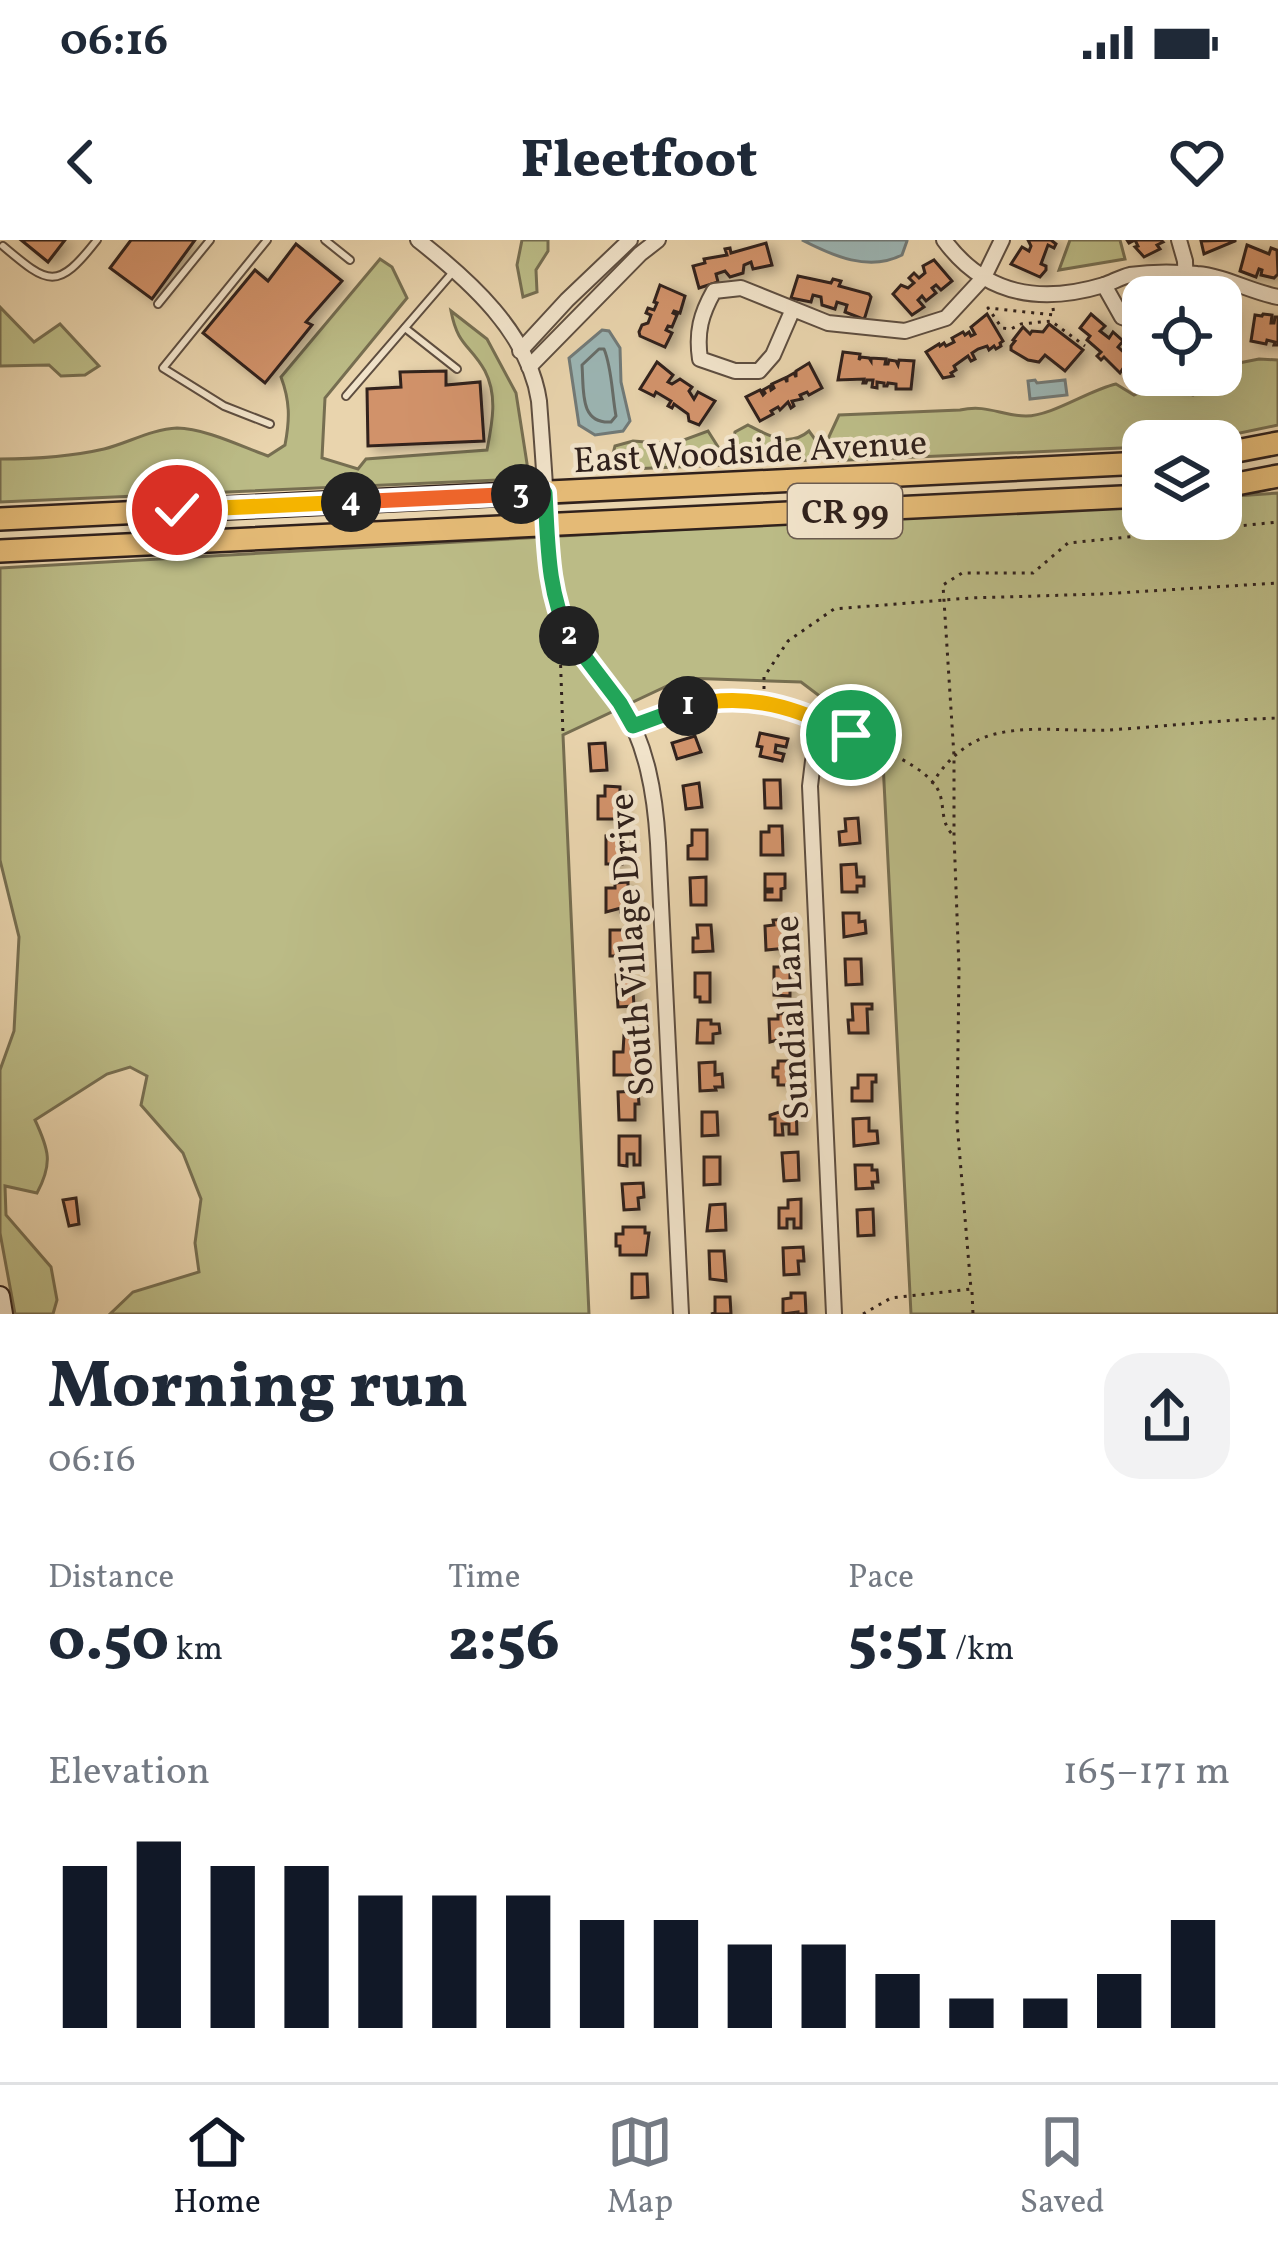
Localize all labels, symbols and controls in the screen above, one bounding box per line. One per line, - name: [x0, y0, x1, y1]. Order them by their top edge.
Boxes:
- text: 06:16: [60, 11, 168, 74]
- text: Fleetfoot: [521, 125, 757, 200]
- icon: back: [48, 129, 114, 195]
- icon: heart: [1164, 129, 1230, 195]
- map controls: [1122, 276, 1242, 540]
- button: locate: [1122, 276, 1242, 396]
- street label: East Woodside Avenue: [572, 420, 928, 488]
- button: layers: [1122, 420, 1242, 540]
- pin: [126, 459, 228, 561]
- pin: 3: [491, 464, 551, 524]
- text: 3: [513, 471, 529, 517]
- pin: 4: [321, 472, 381, 532]
- icon: check: [144, 477, 210, 543]
- text: 4: [341, 479, 361, 525]
- road number: CR 99: [788, 484, 902, 538]
- pin: 2: [539, 606, 599, 666]
- text: 2: [560, 613, 578, 659]
- pin: 1: [658, 676, 718, 736]
- text: 1: [681, 683, 695, 729]
- pin: [800, 684, 902, 786]
- icon: arrive: [818, 702, 884, 768]
- street label: South Village Drive: [598, 792, 670, 1098]
- street label: Sundial Lane: [764, 914, 824, 1122]
- text: Morning run: [48, 1343, 469, 1435]
- button: share: [1104, 1353, 1230, 1479]
- text: 06:16: [48, 1434, 136, 1488]
- text: Distance: [48, 1556, 174, 1602]
- text: Time: [448, 1556, 520, 1602]
- text: Pace: [848, 1556, 914, 1602]
- text: 0.50: [48, 1602, 169, 1685]
- text: 2:56: [448, 1602, 560, 1685]
- text: 5:51: [848, 1602, 948, 1685]
- text: km: [169, 1628, 223, 1674]
- text: /km: [948, 1628, 1014, 1674]
- text: Elevation: [48, 1746, 210, 1800]
- text: 165–171 m: [1063, 1746, 1230, 1800]
- tab: Home: [173, 2109, 261, 2227]
- tab: Map: [607, 2109, 673, 2227]
- tab: Saved: [1020, 2109, 1105, 2227]

